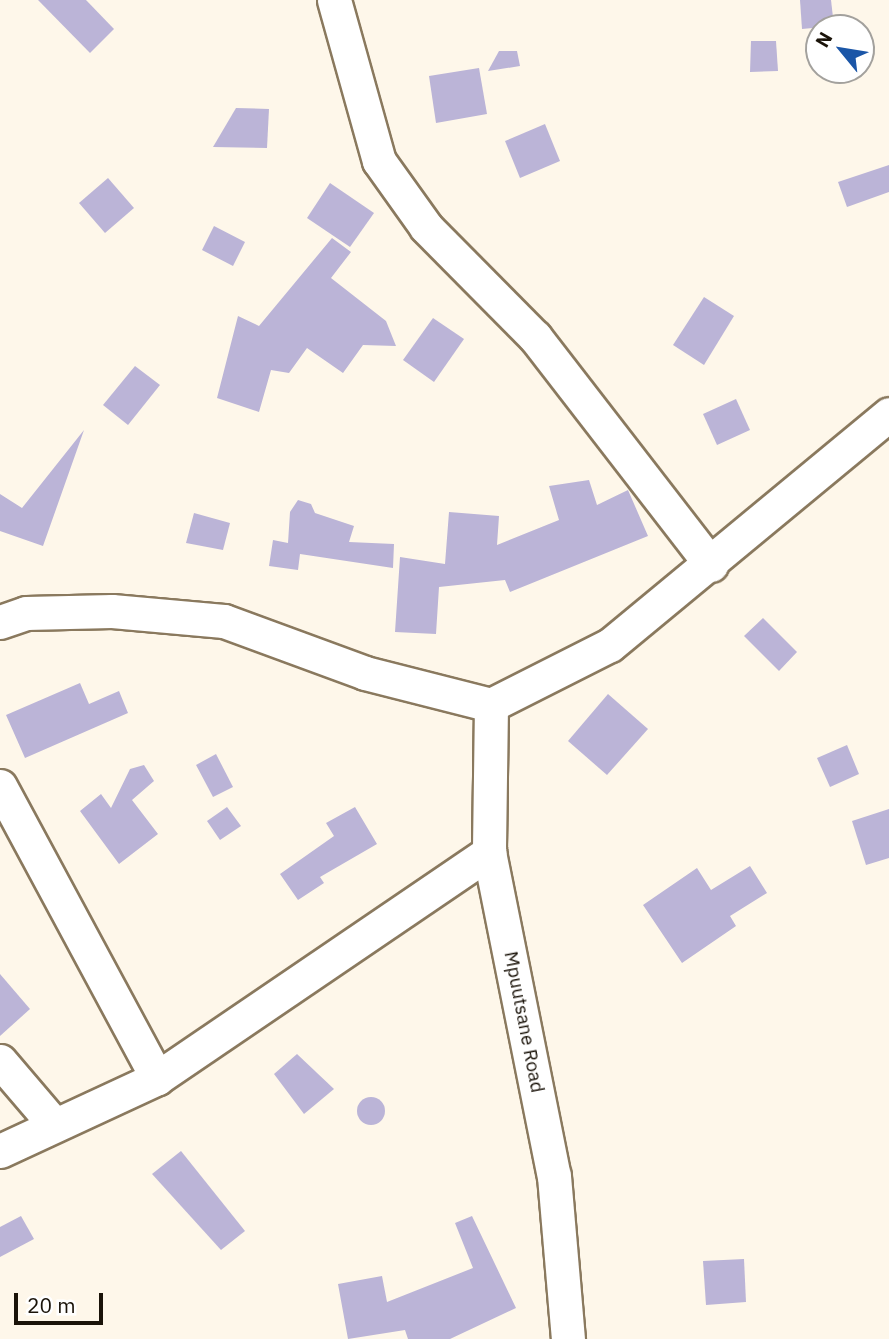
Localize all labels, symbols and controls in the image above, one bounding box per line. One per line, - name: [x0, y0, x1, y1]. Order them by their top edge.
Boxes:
- north arrow: [805, 14, 875, 84]
- text: N: [810, 28, 837, 51]
- street label: Mpuutsane Road: [499, 949, 549, 1095]
- scale bar: [18, 1280, 107, 1324]
- text: 20 m: [27, 1291, 76, 1319]

